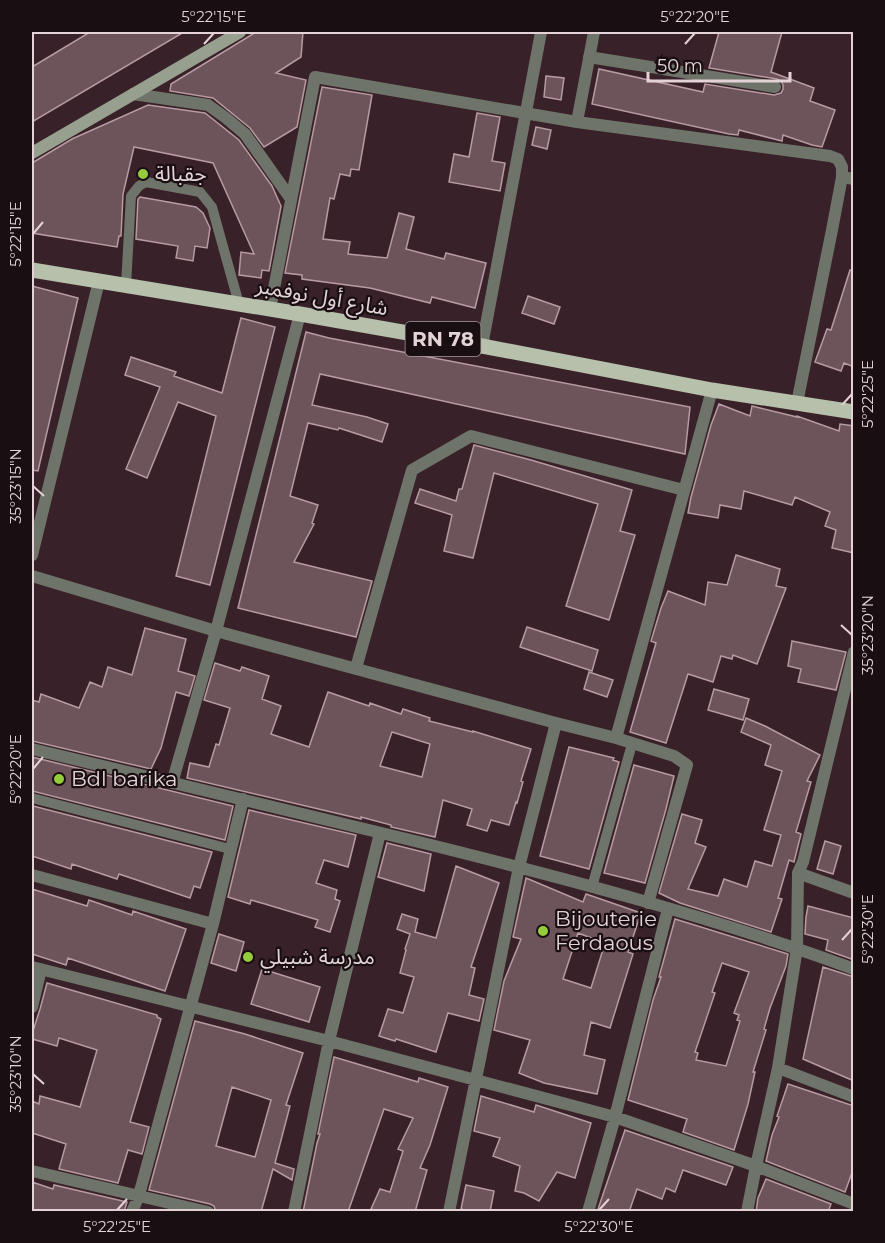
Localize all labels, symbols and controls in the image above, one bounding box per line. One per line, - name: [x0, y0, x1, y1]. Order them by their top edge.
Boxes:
- text: 5°22'15"E: [181, 7, 247, 26]
- text: 5°22'20"E: [660, 7, 730, 26]
- scale bar: [648, 45, 790, 83]
- text: 50 m: [657, 55, 703, 77]
- place label: جقبالة: [155, 161, 207, 186]
- marker: جقبالة: [136, 167, 150, 181]
- text: 5°22'15"E: [6, 201, 25, 267]
- street label: شارع أول نوفمبر: [253, 272, 390, 323]
- road number: RN 78: [406, 322, 480, 356]
- text: 5°22'25"E: [858, 360, 877, 428]
- text: 35°23'15"N: [6, 448, 25, 524]
- text: 35°23'20"N: [858, 595, 877, 675]
- text: 5°22'20"E: [6, 734, 25, 804]
- place label: Bdl barika: [71, 766, 177, 791]
- marker: Bdl barika: [52, 772, 66, 786]
- text: 5°22'30"E: [858, 894, 877, 964]
- place label: Bijouterie Ferdaous: [555, 906, 657, 955]
- marker: Bijouterie Ferdaous: [536, 924, 550, 938]
- place label: مدرسة شبيلي: [260, 944, 375, 973]
- marker: مدرسة شبيلي: [241, 950, 255, 964]
- text: 35°23'10"N: [6, 1035, 25, 1113]
- text: 5°22'25"E: [83, 1217, 151, 1236]
- text: 5°22'30"E: [564, 1217, 634, 1236]

